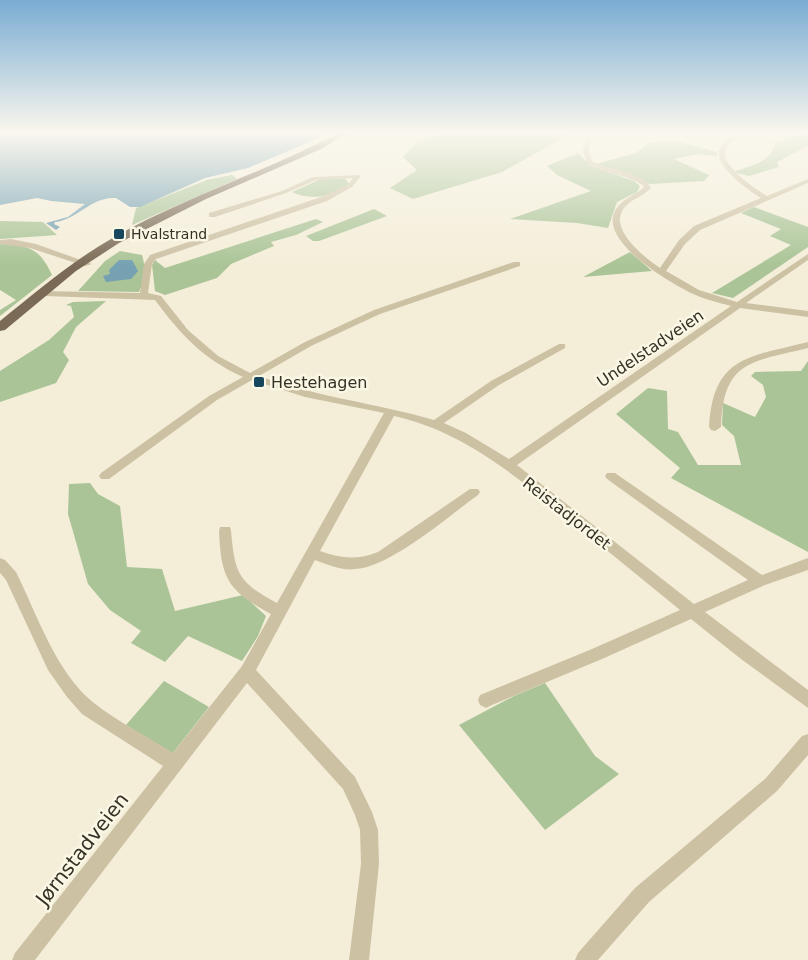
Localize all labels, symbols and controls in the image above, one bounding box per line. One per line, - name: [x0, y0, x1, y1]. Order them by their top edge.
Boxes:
- place label: Hvalstrand: [131, 226, 207, 242]
- marker: Hvalstrand: [112, 227, 126, 241]
- street label: Undelstadveien: [593, 306, 707, 391]
- place label: Hestehagen: [271, 373, 367, 392]
- marker: Hestehagen: [252, 375, 266, 389]
- street label: Reistadjordet: [519, 473, 614, 554]
- street label: Jørnstadveien: [29, 788, 133, 912]

